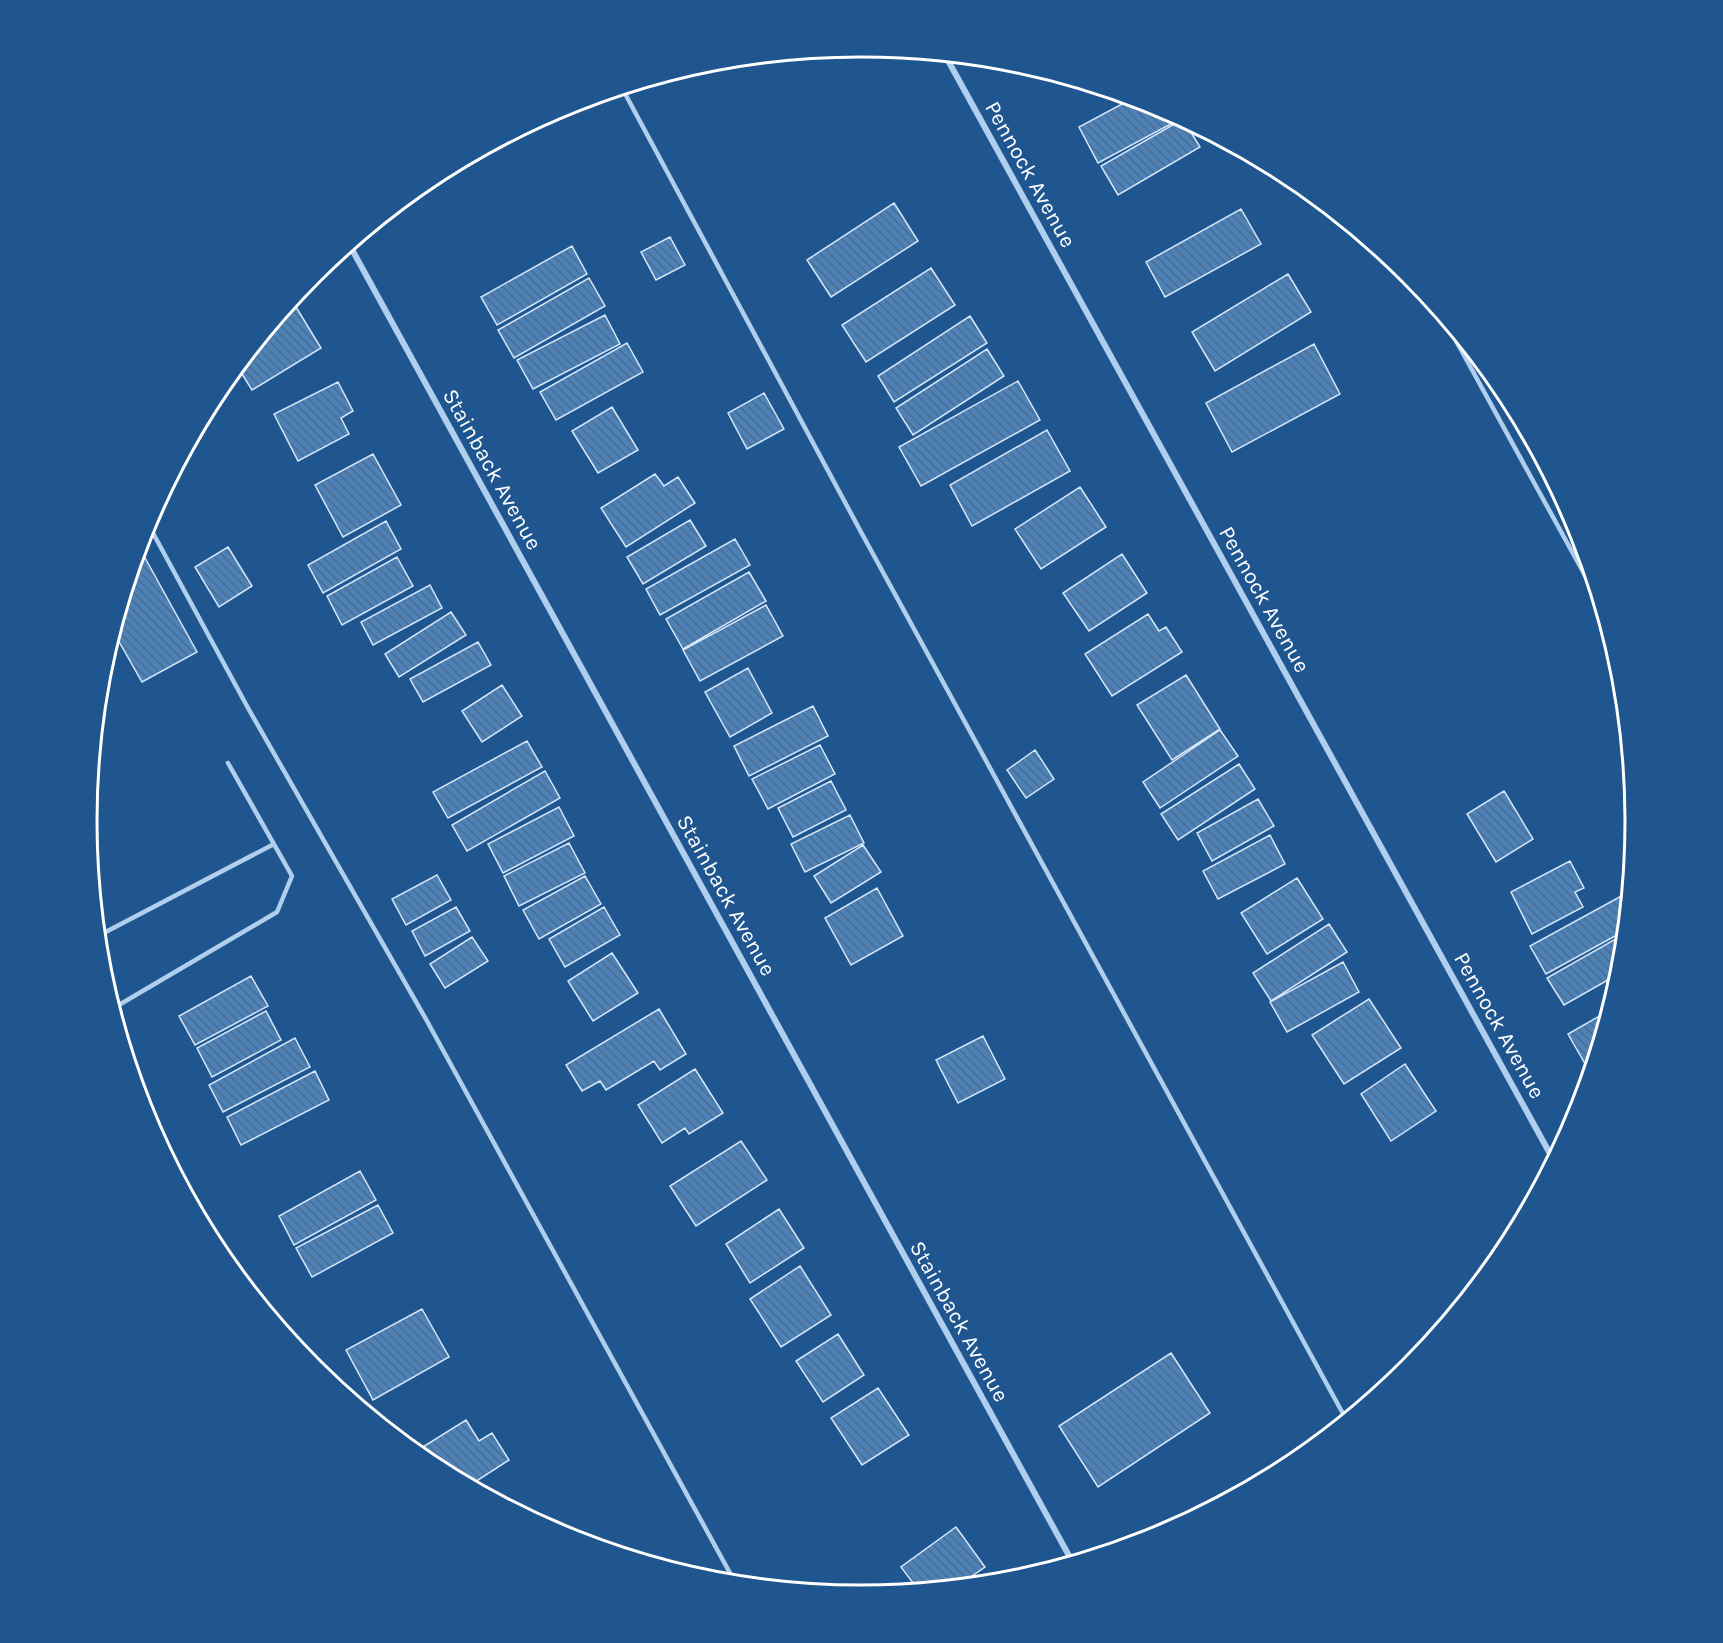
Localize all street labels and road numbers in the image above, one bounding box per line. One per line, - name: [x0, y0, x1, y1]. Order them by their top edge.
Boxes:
- street label: Pennock Avenue: [979, 97, 1081, 252]
- street label: Stainback Avenue: [437, 384, 547, 555]
- street label: Pennock Avenue: [1213, 522, 1315, 677]
- street label: Stainback Avenue: [671, 810, 781, 981]
- street label: Pennock Avenue: [1448, 948, 1550, 1103]
- street label: Stainback Avenue: [904, 1236, 1014, 1407]

